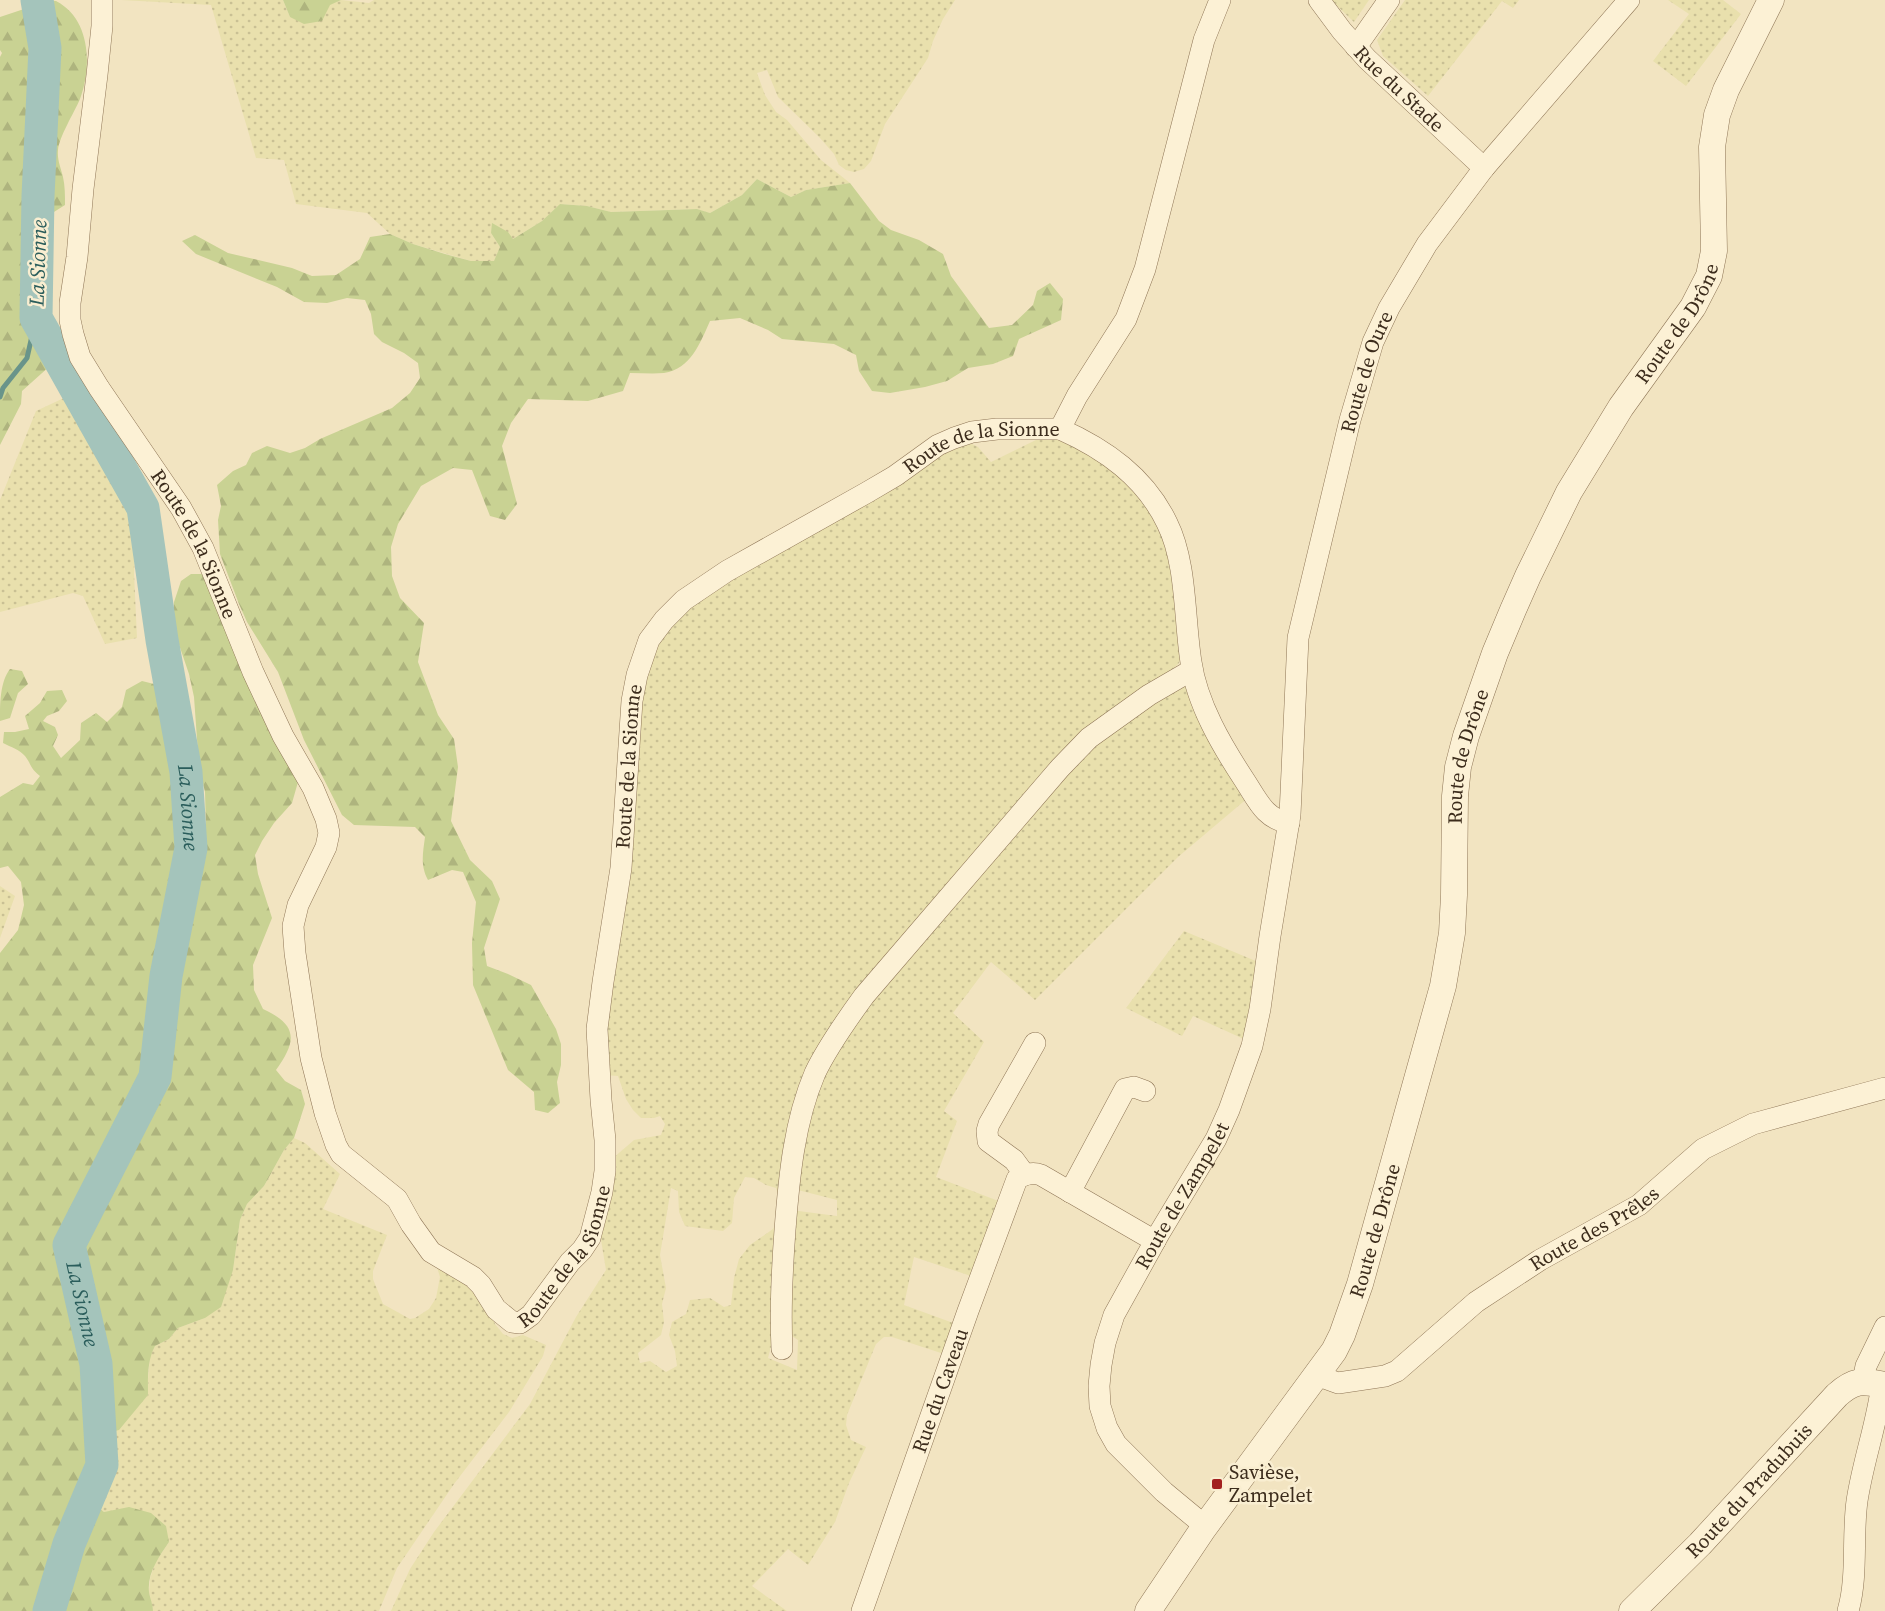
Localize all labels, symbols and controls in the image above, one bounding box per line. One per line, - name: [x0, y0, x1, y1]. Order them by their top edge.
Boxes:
- street label: Rue du Stade: [1348, 40, 1451, 138]
- water label: La Sionne: [21, 219, 54, 308]
- street label: Route de Drône: [1628, 261, 1725, 389]
- street label: Route de Oure: [1333, 306, 1400, 436]
- street label: Route de la Sionne: [897, 415, 1060, 480]
- street label: Route de la Sionne: [144, 463, 244, 623]
- street label: Route de la Sionne: [608, 682, 649, 850]
- street label: Route de Drône: [1441, 685, 1495, 824]
- water label: La Sionne: [171, 761, 206, 852]
- street label: Route de Zampelet: [1128, 1117, 1236, 1274]
- street label: Route de Drône: [1342, 1160, 1407, 1302]
- street label: Route des Prêles: [1524, 1180, 1665, 1277]
- street label: Route de la Sionne: [512, 1183, 617, 1334]
- water label: La Sionne: [59, 1258, 107, 1350]
- street label: Rue du Caveau: [905, 1324, 975, 1457]
- street label: Route du Pradubuis: [1680, 1417, 1819, 1564]
- place label: Savièse, Zampelet: [1229, 1458, 1313, 1509]
- marker: Savièse, Zampelet: [1210, 1477, 1224, 1491]

